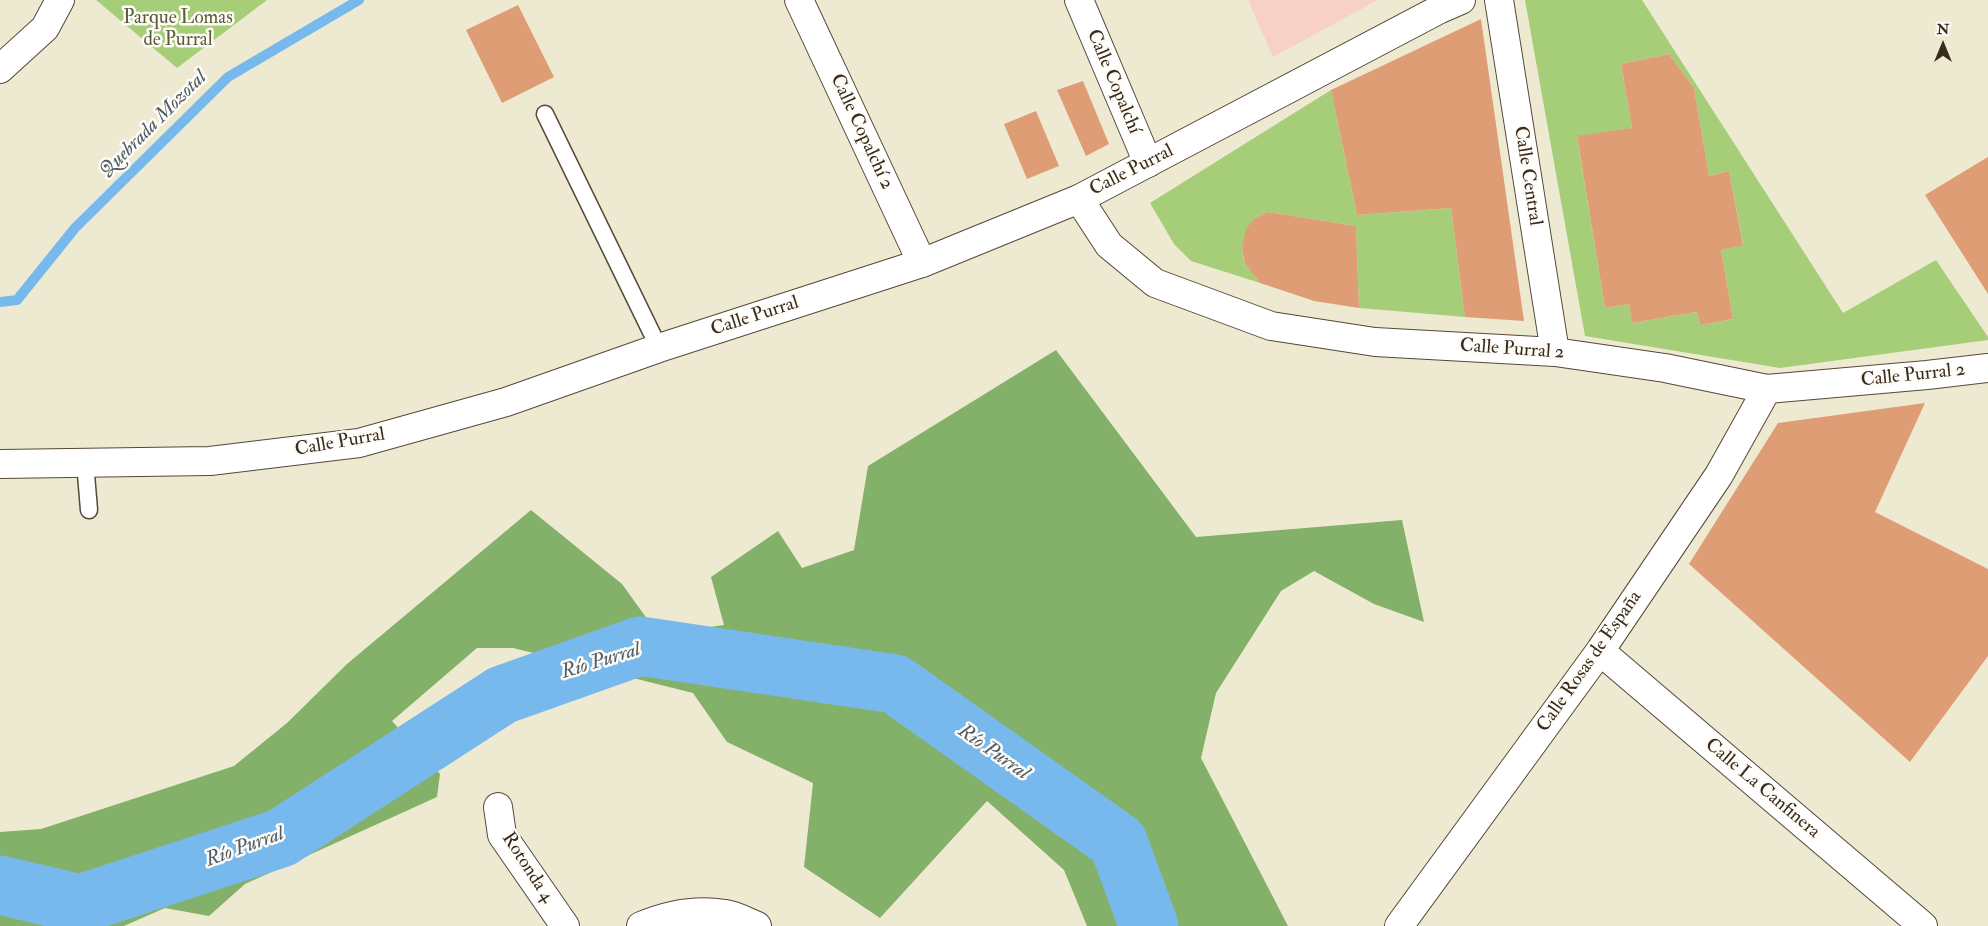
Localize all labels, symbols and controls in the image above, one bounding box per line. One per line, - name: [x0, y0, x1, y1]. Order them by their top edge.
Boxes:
- park label: Parque Lomas de Purral: [123, 8, 233, 52]
- north arrow: [1918, 20, 1968, 70]
- text: N: [1937, 21, 1949, 38]
- street label: Calle Copalchí: [1081, 26, 1145, 138]
- water label: Quebrada Mozotal: [96, 67, 212, 183]
- street label: Calle Copalchí 2: [824, 71, 898, 193]
- street label: Calle Central: [1508, 124, 1546, 228]
- street label: Calle Purral: [1086, 140, 1178, 202]
- street label: Calle Purral: [708, 292, 802, 342]
- street label: Calle Purral 2: [1459, 335, 1565, 365]
- street label: Calle Purral 2: [1860, 359, 1966, 393]
- street label: Calle Purral: [293, 424, 387, 462]
- street label: Calle Rosas de España: [1533, 587, 1647, 737]
- water label: Río Purral: [559, 639, 643, 685]
- water label: Río Purral: [953, 720, 1033, 786]
- street label: Calle La Canfinera: [1700, 734, 1824, 844]
- water label: Río Purral: [203, 823, 287, 873]
- street label: Rotonda 4: [496, 829, 558, 907]

